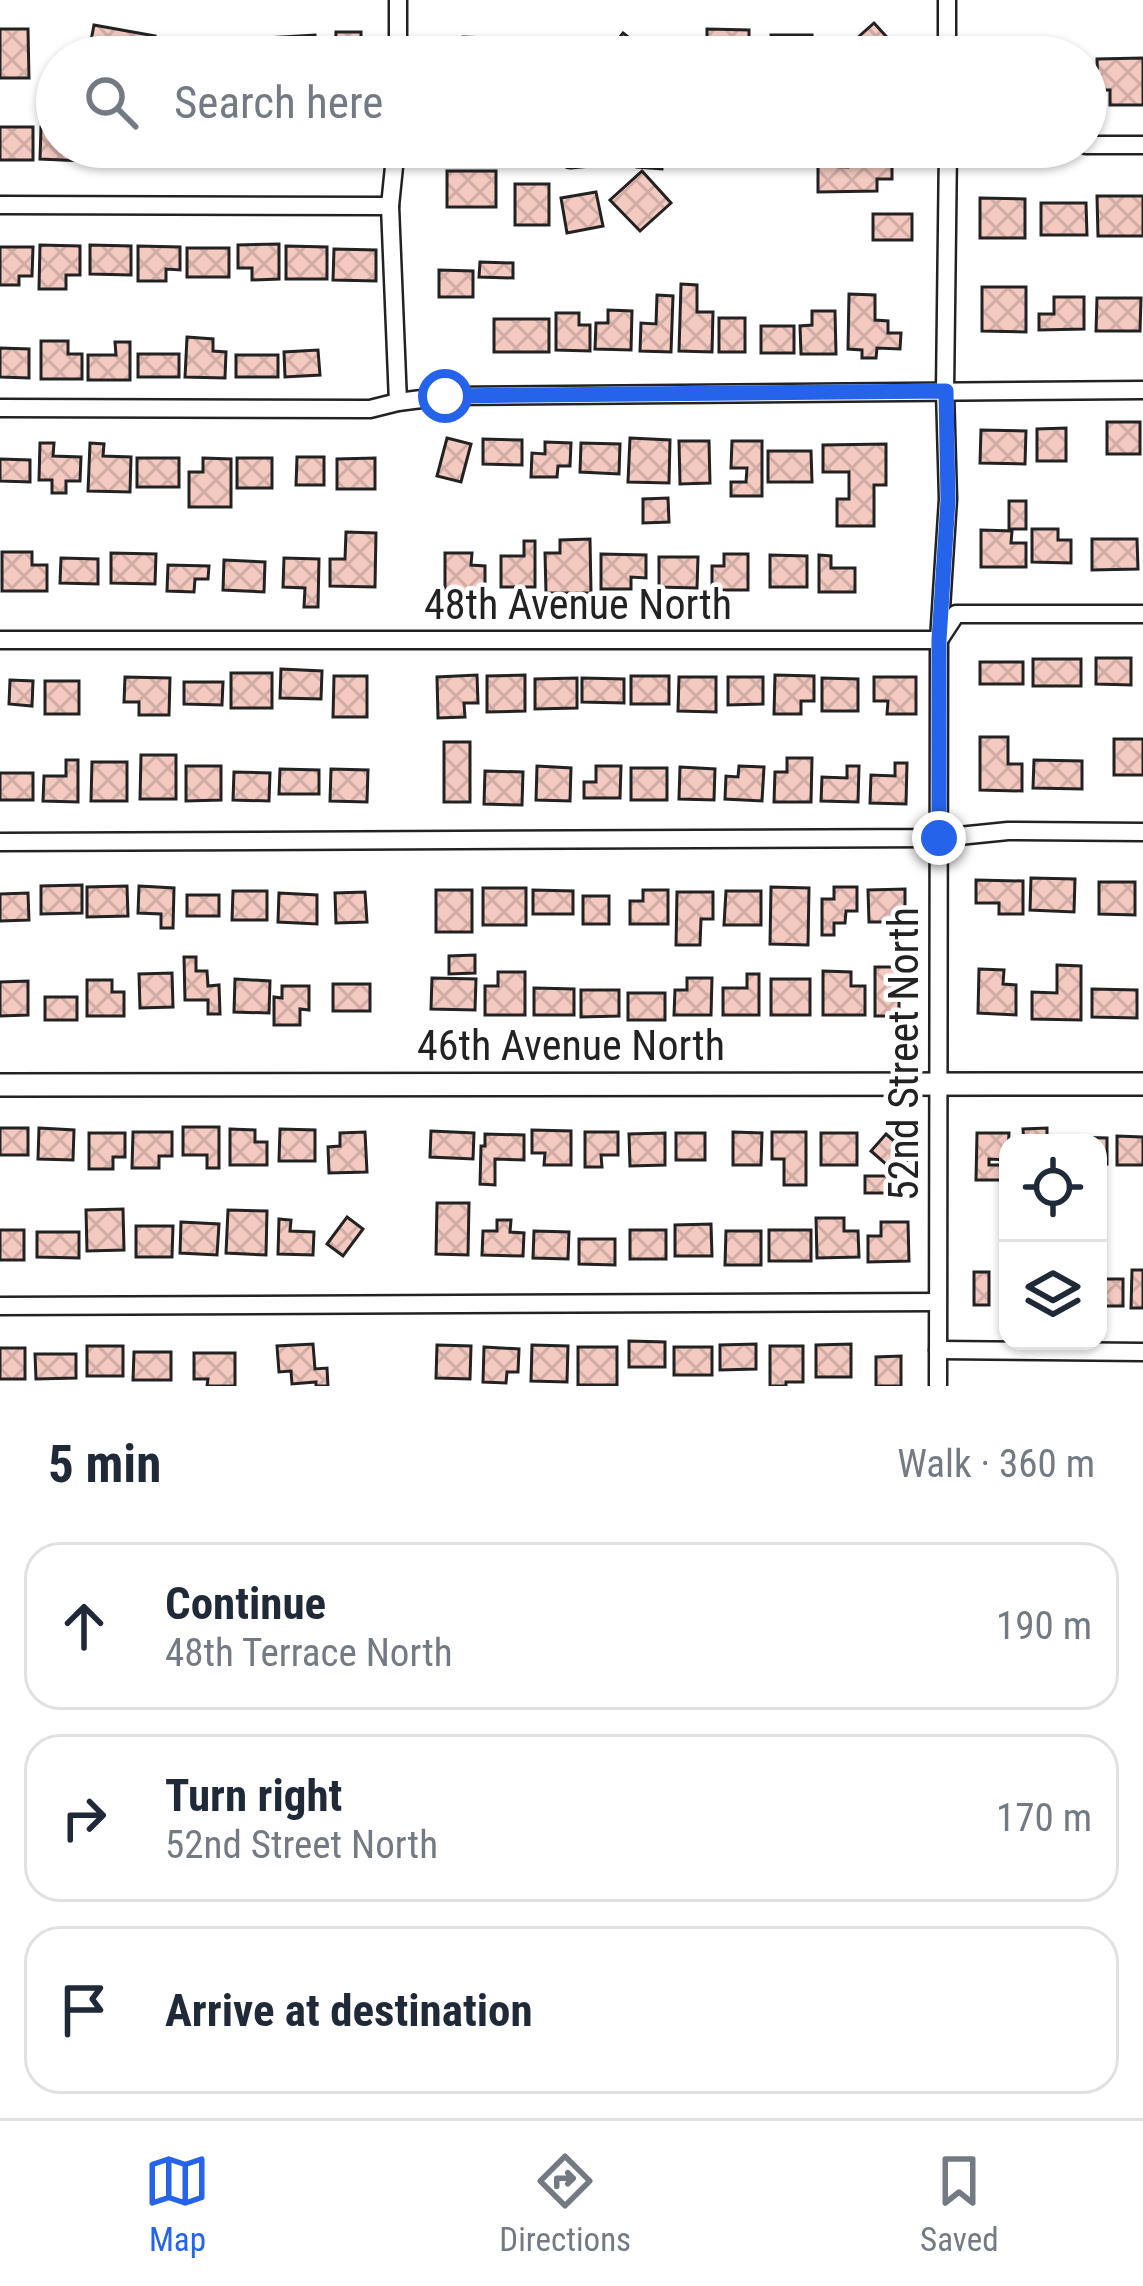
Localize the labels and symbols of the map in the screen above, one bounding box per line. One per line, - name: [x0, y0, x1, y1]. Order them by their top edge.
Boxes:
- route start: [418, 369, 472, 423]
- street label: 48th Avenue North: [424, 580, 732, 629]
- route end: [912, 811, 966, 865]
- street label: 52nd Street North: [879, 907, 928, 1201]
- street label: 46th Avenue North: [417, 1021, 725, 1070]

